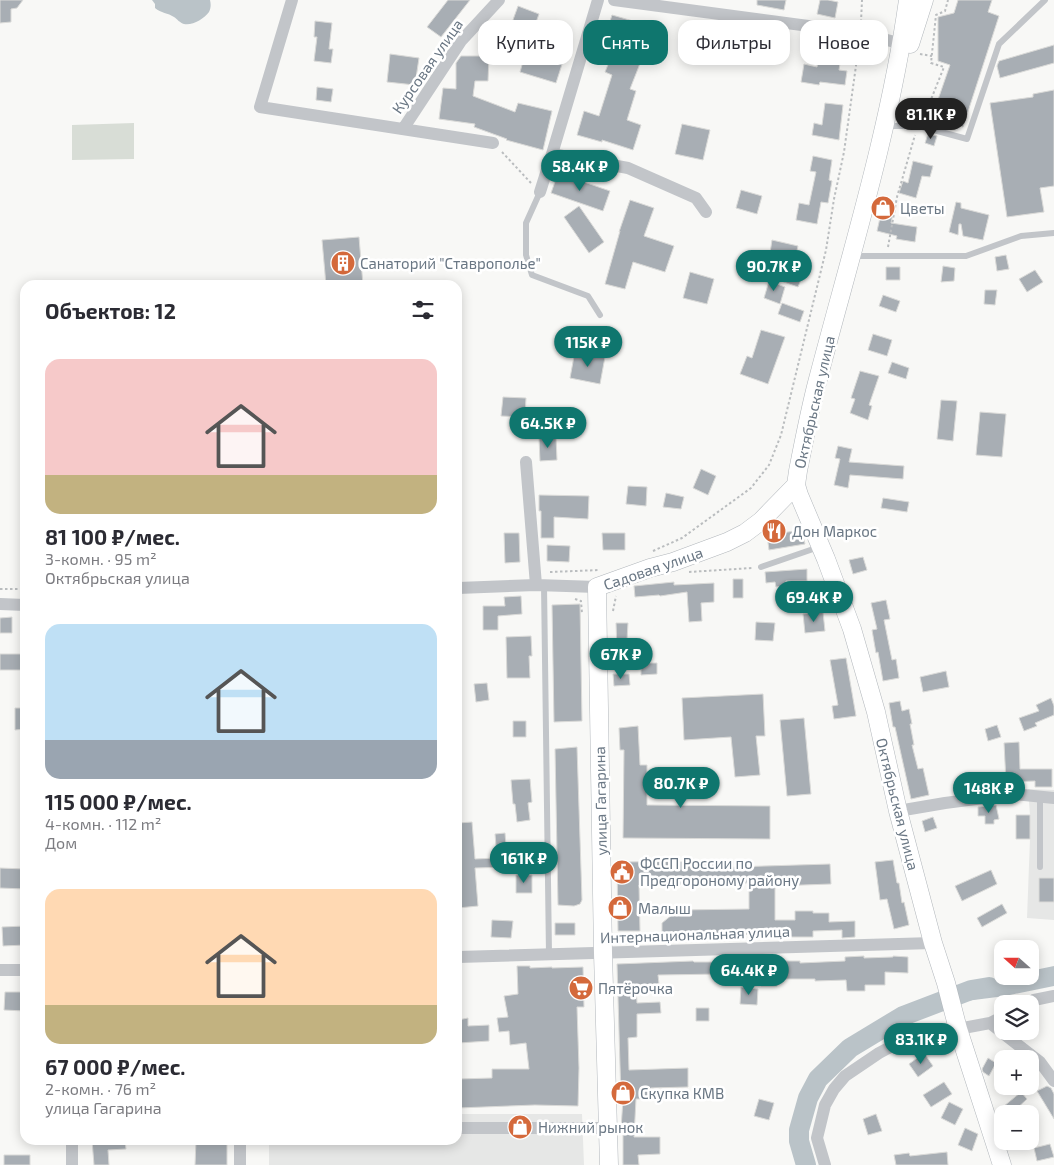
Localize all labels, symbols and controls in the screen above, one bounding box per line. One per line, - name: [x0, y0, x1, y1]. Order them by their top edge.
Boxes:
- street label: Курсовая улица: [388, 15, 467, 117]
- chip: Купить: [478, 20, 573, 65]
- chip: Снять: [583, 20, 668, 65]
- chip: Фильтры: [678, 20, 790, 65]
- chip: Новое: [800, 20, 888, 65]
- pin: 81.1K ₽: [885, 98, 977, 140]
- text: 81.1K ₽: [906, 104, 956, 123]
- pin: 58.4K ₽: [534, 150, 626, 192]
- text: 58.4K ₽: [552, 156, 608, 175]
- shop icon: Цветы: [870, 195, 896, 221]
- place label: Цветы: [900, 199, 945, 217]
- building icon: Санаторий "Ставрополье": [330, 250, 356, 276]
- pin: 90.7K ₽: [728, 250, 820, 292]
- place label: Санаторий "Ставрополье": [360, 254, 541, 272]
- text: 90.7K ₽: [747, 256, 801, 275]
- icon: filters: [409, 296, 437, 324]
- text: Объектов: 12: [45, 298, 176, 323]
- pin: 115K ₽: [547, 326, 629, 368]
- text: 115K ₽: [565, 332, 611, 351]
- street label: Октябрьская улица: [790, 334, 839, 470]
- icon: home: [196, 391, 286, 481]
- pin: 64.5K ₽: [502, 406, 594, 449]
- text: 64.5K ₽: [520, 413, 576, 432]
- restaurant icon: Дон Маркос: [761, 518, 787, 544]
- place label: Дон Маркос: [792, 522, 877, 540]
- text: 81 100 ₽/мес.: [45, 524, 180, 549]
- street label: Садовая улица: [601, 543, 705, 594]
- text: 3-комн. · 95 m²: [45, 549, 157, 568]
- text: Октябрьская улица: [45, 568, 190, 587]
- pin: 69.4K ₽: [768, 580, 860, 623]
- text: 69.4K ₽: [786, 587, 842, 606]
- pin: 67K ₽: [586, 638, 656, 680]
- text: 67K ₽: [601, 644, 641, 663]
- icon: home: [196, 656, 286, 746]
- street label: Октябрьская улица: [872, 736, 923, 872]
- street label: улица Гагарина: [590, 746, 611, 856]
- pin: 80.7K ₽: [635, 766, 727, 809]
- pin: 148K ₽: [948, 772, 1030, 814]
- text: 80.7K ₽: [654, 773, 708, 792]
- text: 148K ₽: [964, 778, 1014, 797]
- text: 115 000 ₽/мес.: [45, 789, 192, 814]
- text: 4-комн. · 112 m²: [45, 814, 161, 833]
- text: Дом: [45, 833, 77, 852]
- pin: 161K ₽: [483, 842, 565, 884]
- text: 161K ₽: [501, 848, 547, 867]
- place label: ФССП России по Предгороному району: [640, 854, 799, 890]
- public building icon: ФССП России по Предгороному району: [609, 859, 635, 885]
- shop icon: Малыш: [607, 895, 633, 921]
- place label: Малыш: [638, 899, 691, 917]
- icon: home: [196, 921, 286, 1011]
- street label: Интернациональная улица: [600, 922, 790, 947]
- north arrow: [994, 940, 1039, 985]
- map controls: [994, 940, 1039, 1150]
- pin: 64.4K ₽: [703, 954, 795, 996]
- text: 64.4K ₽: [721, 960, 777, 979]
- supermarket icon: Пятёрочка: [568, 975, 594, 1001]
- place label: Пятёрочка: [598, 979, 673, 997]
- button: layers: [994, 995, 1039, 1040]
- pin: 83.1K ₽: [875, 1022, 967, 1065]
- text: 83.1K ₽: [895, 1029, 947, 1048]
- button: +: [994, 1050, 1039, 1095]
- text: 67 000 ₽/мес.: [45, 1054, 185, 1079]
- text: 2-комн. · 76 m²: [45, 1079, 156, 1098]
- shop icon: Скупка КМВ: [610, 1080, 636, 1106]
- place label: Скупка КМВ: [640, 1084, 724, 1103]
- text: улица Гагарина: [45, 1098, 162, 1117]
- button: −: [994, 1105, 1039, 1150]
- shop icon: Нижний рынок: [507, 1114, 533, 1140]
- place label: Нижний рынок: [538, 1118, 643, 1136]

